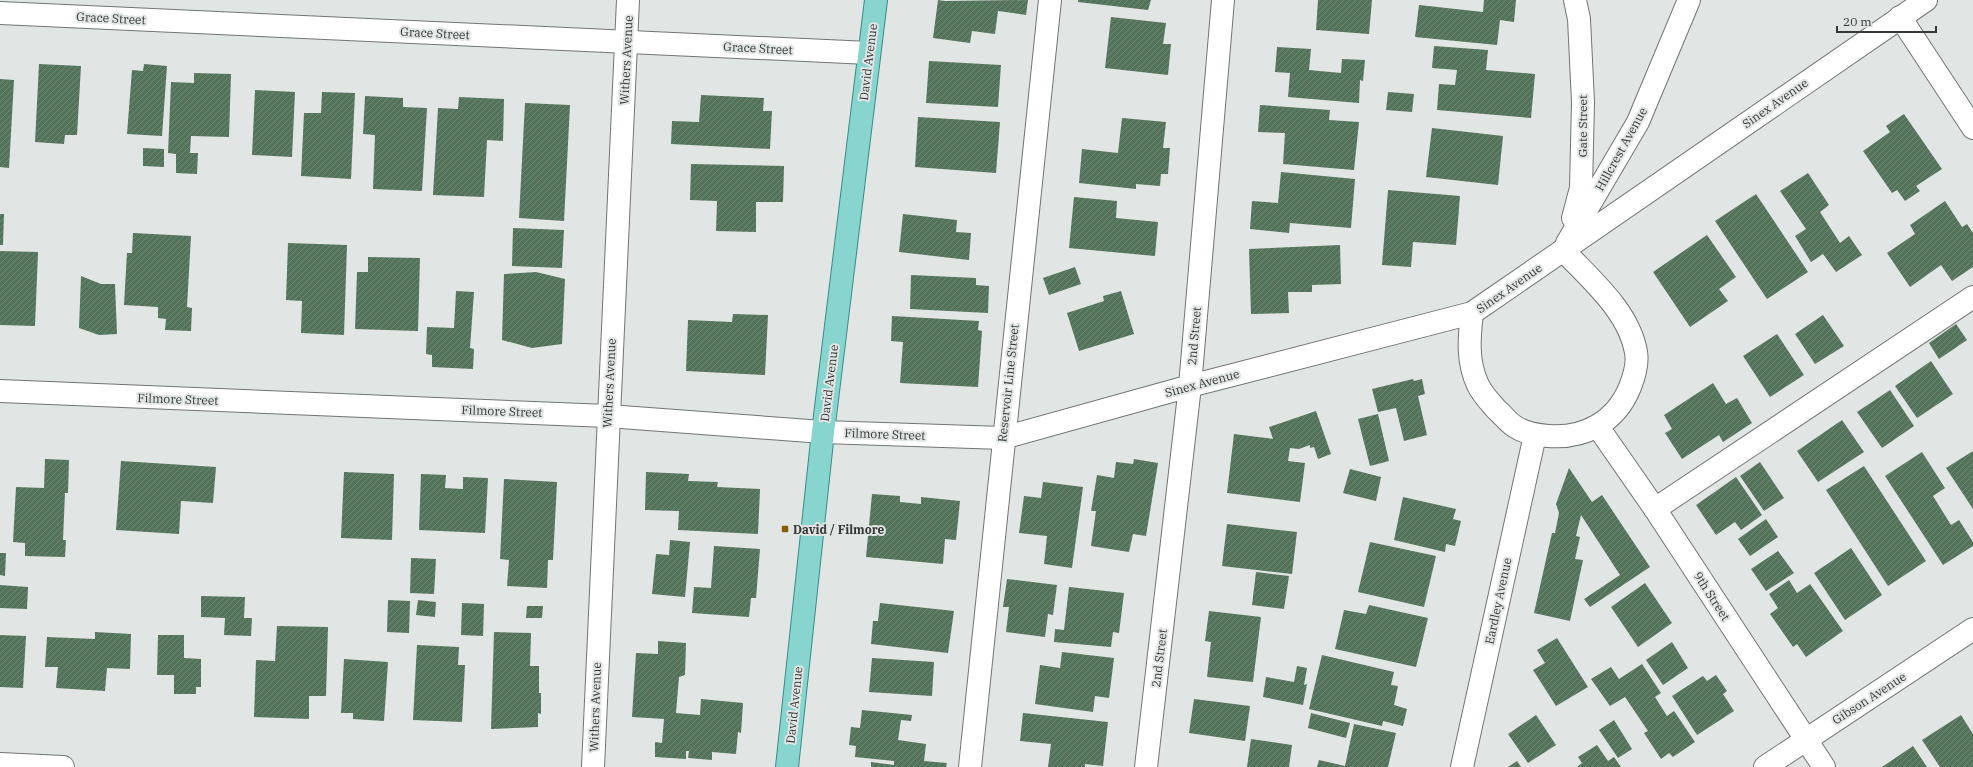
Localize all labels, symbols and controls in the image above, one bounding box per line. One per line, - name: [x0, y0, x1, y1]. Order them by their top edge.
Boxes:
- scale bar: [1837, 8, 1936, 34]
- street label: Grace Street: [76, 9, 146, 27]
- text: 20 m: [1843, 14, 1872, 29]
- street label: Withers Avenue: [616, 15, 636, 105]
- street label: David Avenue: [856, 23, 880, 101]
- street label: Grace Street: [400, 24, 470, 42]
- street label: Grace Street: [723, 39, 793, 57]
- street label: Sinex Avenue: [1739, 75, 1811, 131]
- street label: Gate Street: [1575, 95, 1590, 157]
- street label: Hillcrest Avenue: [1592, 105, 1650, 193]
- street label: Sinex Avenue: [1473, 260, 1545, 316]
- street label: 2nd Street: [1184, 306, 1204, 366]
- street label: Reservoir Line Street: [994, 323, 1022, 443]
- street label: Withers Avenue: [599, 338, 619, 428]
- street label: David Avenue: [817, 344, 841, 422]
- street label: Sinex Avenue: [1163, 366, 1241, 400]
- street label: Filmore Street: [137, 390, 219, 408]
- street label: Filmore Street: [461, 402, 543, 420]
- street label: Filmore Street: [844, 425, 926, 443]
- place label: David / Filmore: [793, 522, 885, 537]
- marker: David / Filmore: [780, 524, 790, 534]
- street label: Eardley Avenue: [1481, 556, 1515, 646]
- street label: 9th Street: [1691, 569, 1733, 623]
- street label: 2nd Street: [1148, 628, 1170, 688]
- street label: Withers Avenue: [586, 662, 604, 752]
- street label: David Avenue: [782, 666, 806, 744]
- street label: Gibson Avenue: [1829, 669, 1909, 727]

